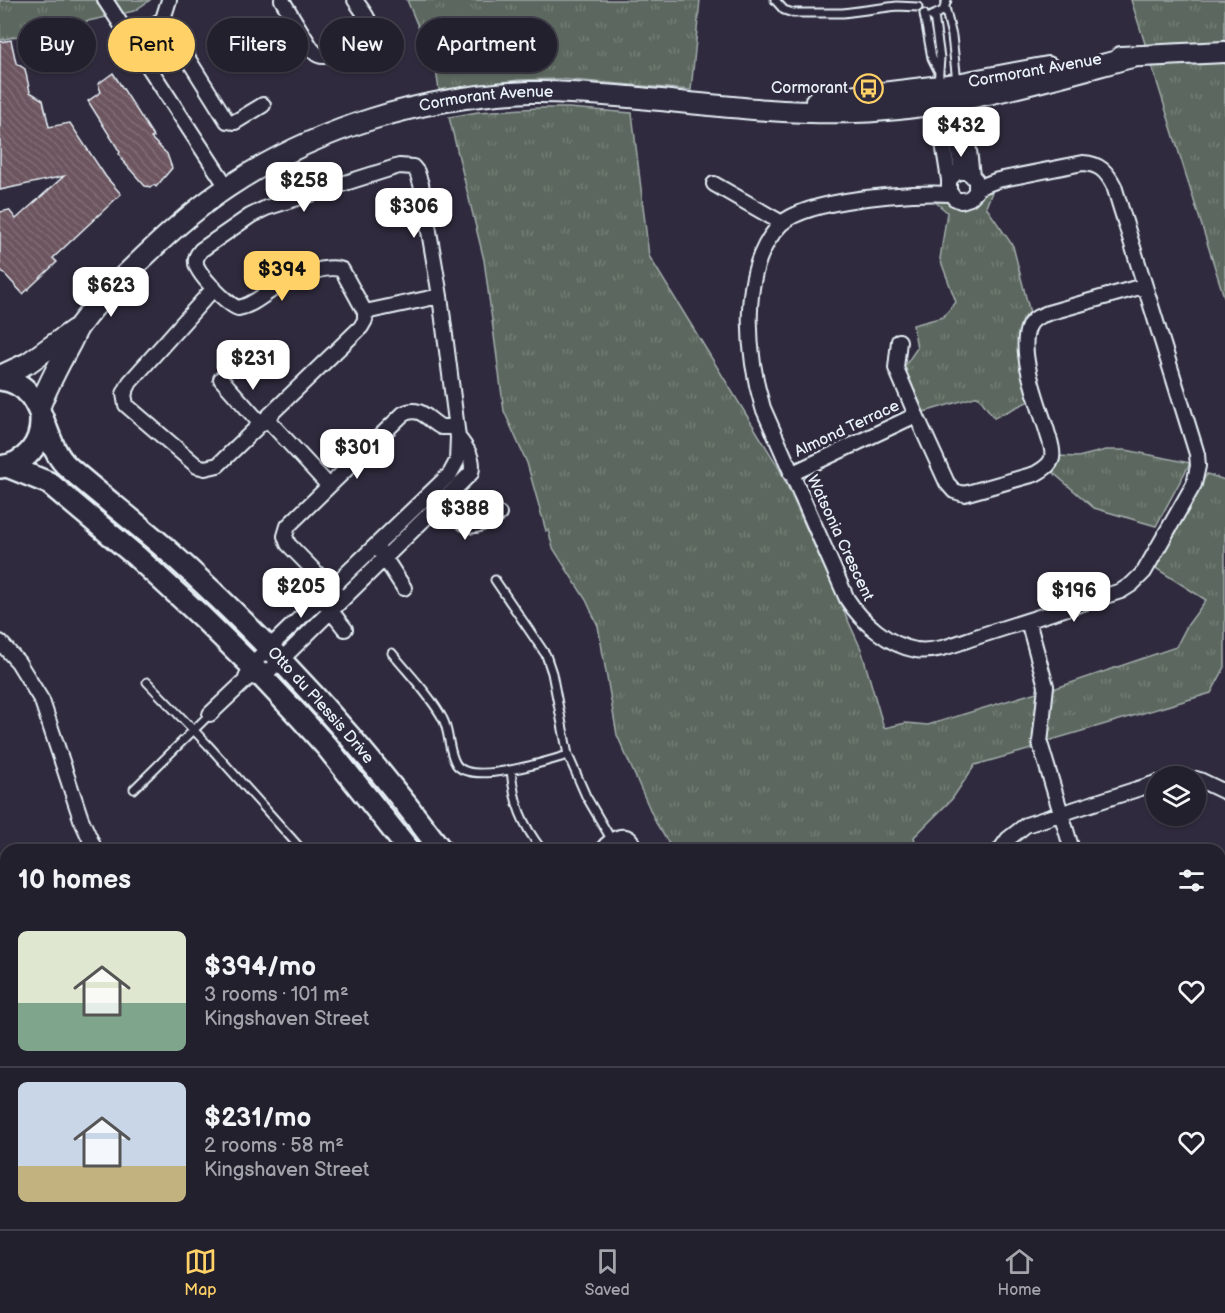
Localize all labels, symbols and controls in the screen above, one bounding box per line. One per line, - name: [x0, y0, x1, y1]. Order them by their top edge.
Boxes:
- chip: Buy: [18, 18, 96, 72]
- chip: Rent: [108, 18, 195, 72]
- chip: Filters: [207, 18, 308, 72]
- chip: New: [320, 18, 404, 72]
- chip: Apartment: [416, 18, 557, 72]
- street label: Cormorant Avenue: [967, 50, 1104, 92]
- bus stop icon: Cormorant: [853, 72, 885, 104]
- place label: Cormorant: [771, 79, 848, 98]
- street label: Cormorant Avenue: [417, 82, 554, 116]
- pin: $432: [925, 107, 997, 158]
- text: $432: [937, 114, 985, 138]
- pin: $258: [268, 162, 340, 213]
- text: $258: [280, 169, 328, 193]
- pin: $306: [378, 188, 450, 239]
- text: $306: [389, 195, 439, 219]
- pin: $394: [246, 251, 318, 302]
- text: $394: [258, 258, 306, 282]
- pin: $623: [75, 267, 147, 318]
- text: $623: [87, 274, 135, 298]
- pin: $231: [217, 340, 289, 391]
- text: $231: [231, 347, 275, 371]
- street label: Almond Terrace: [792, 396, 903, 462]
- pin: $301: [321, 429, 393, 480]
- text: $301: [334, 436, 380, 460]
- street label: Watsonia Crescent: [802, 472, 878, 604]
- pin: $388: [429, 490, 501, 541]
- text: $388: [441, 497, 489, 521]
- pin: $205: [265, 568, 337, 619]
- pin: $196: [1038, 572, 1110, 623]
- text: $205: [277, 575, 325, 599]
- text: $196: [1051, 579, 1097, 603]
- street label: Otto du Plessis Drive: [264, 643, 378, 768]
- map controls: [1146, 766, 1206, 826]
- button: layers: [1146, 766, 1206, 826]
- icon: filters: [1175, 864, 1208, 897]
- text: 10 homes: [18, 865, 131, 896]
- text: $394/mo: [204, 952, 316, 983]
- icon: home: [66, 955, 138, 1027]
- icon: heart: [1175, 975, 1208, 1008]
- text: 3 rooms · 101 m²: [204, 983, 349, 1007]
- text: Kingshaven Street: [204, 1007, 369, 1031]
- text: $231/mo: [204, 1103, 311, 1134]
- icon: home: [66, 1106, 138, 1178]
- icon: heart: [1175, 1126, 1208, 1159]
- text: 2 rooms · 58 m²: [204, 1134, 344, 1158]
- text: Kingshaven Street: [204, 1158, 369, 1182]
- tab: Map: [184, 1245, 217, 1300]
- tab: Saved: [585, 1245, 630, 1300]
- tab: Home: [998, 1245, 1041, 1300]

